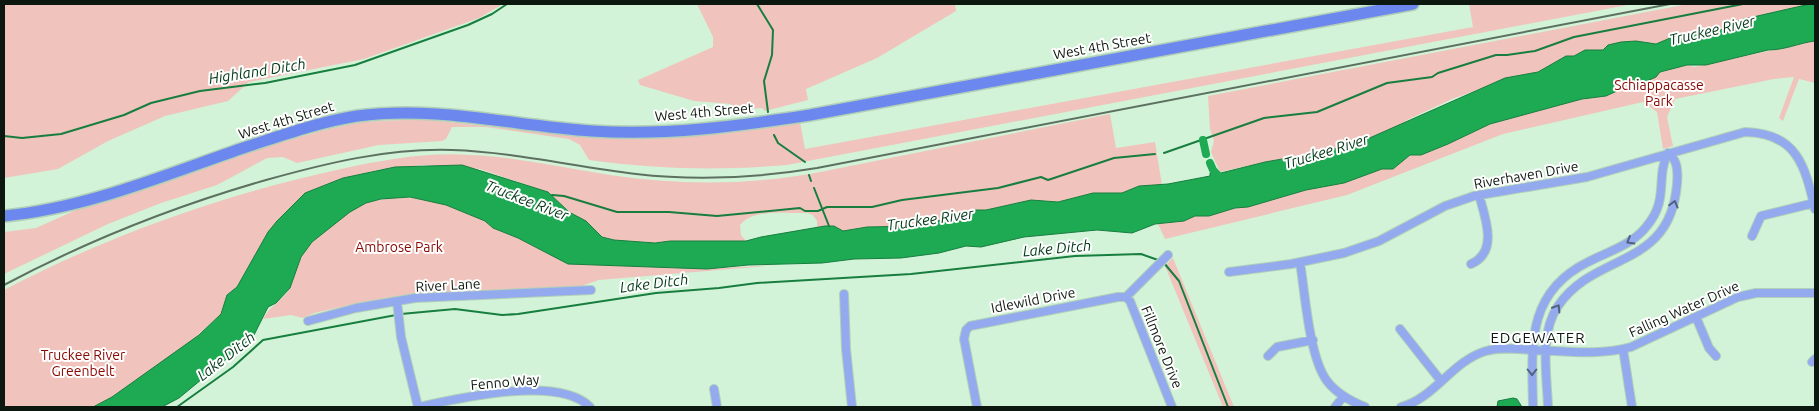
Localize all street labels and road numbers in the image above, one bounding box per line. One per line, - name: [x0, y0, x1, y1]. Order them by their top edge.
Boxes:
- street label: West 4th Street: [1052, 29, 1153, 62]
- street label: West 4th Street: [236, 98, 336, 142]
- street label: West 4th Street: [654, 100, 754, 124]
- street label: Riverhaven Drive: [1472, 158, 1580, 192]
- street label: River Lane: [415, 275, 481, 295]
- street label: Falling Water Drive: [1627, 278, 1741, 340]
- street label: Idlewild Drive: [989, 284, 1077, 316]
- street label: Fillmore Drive: [1138, 303, 1186, 391]
- street label: Fenno Way: [470, 371, 540, 393]

